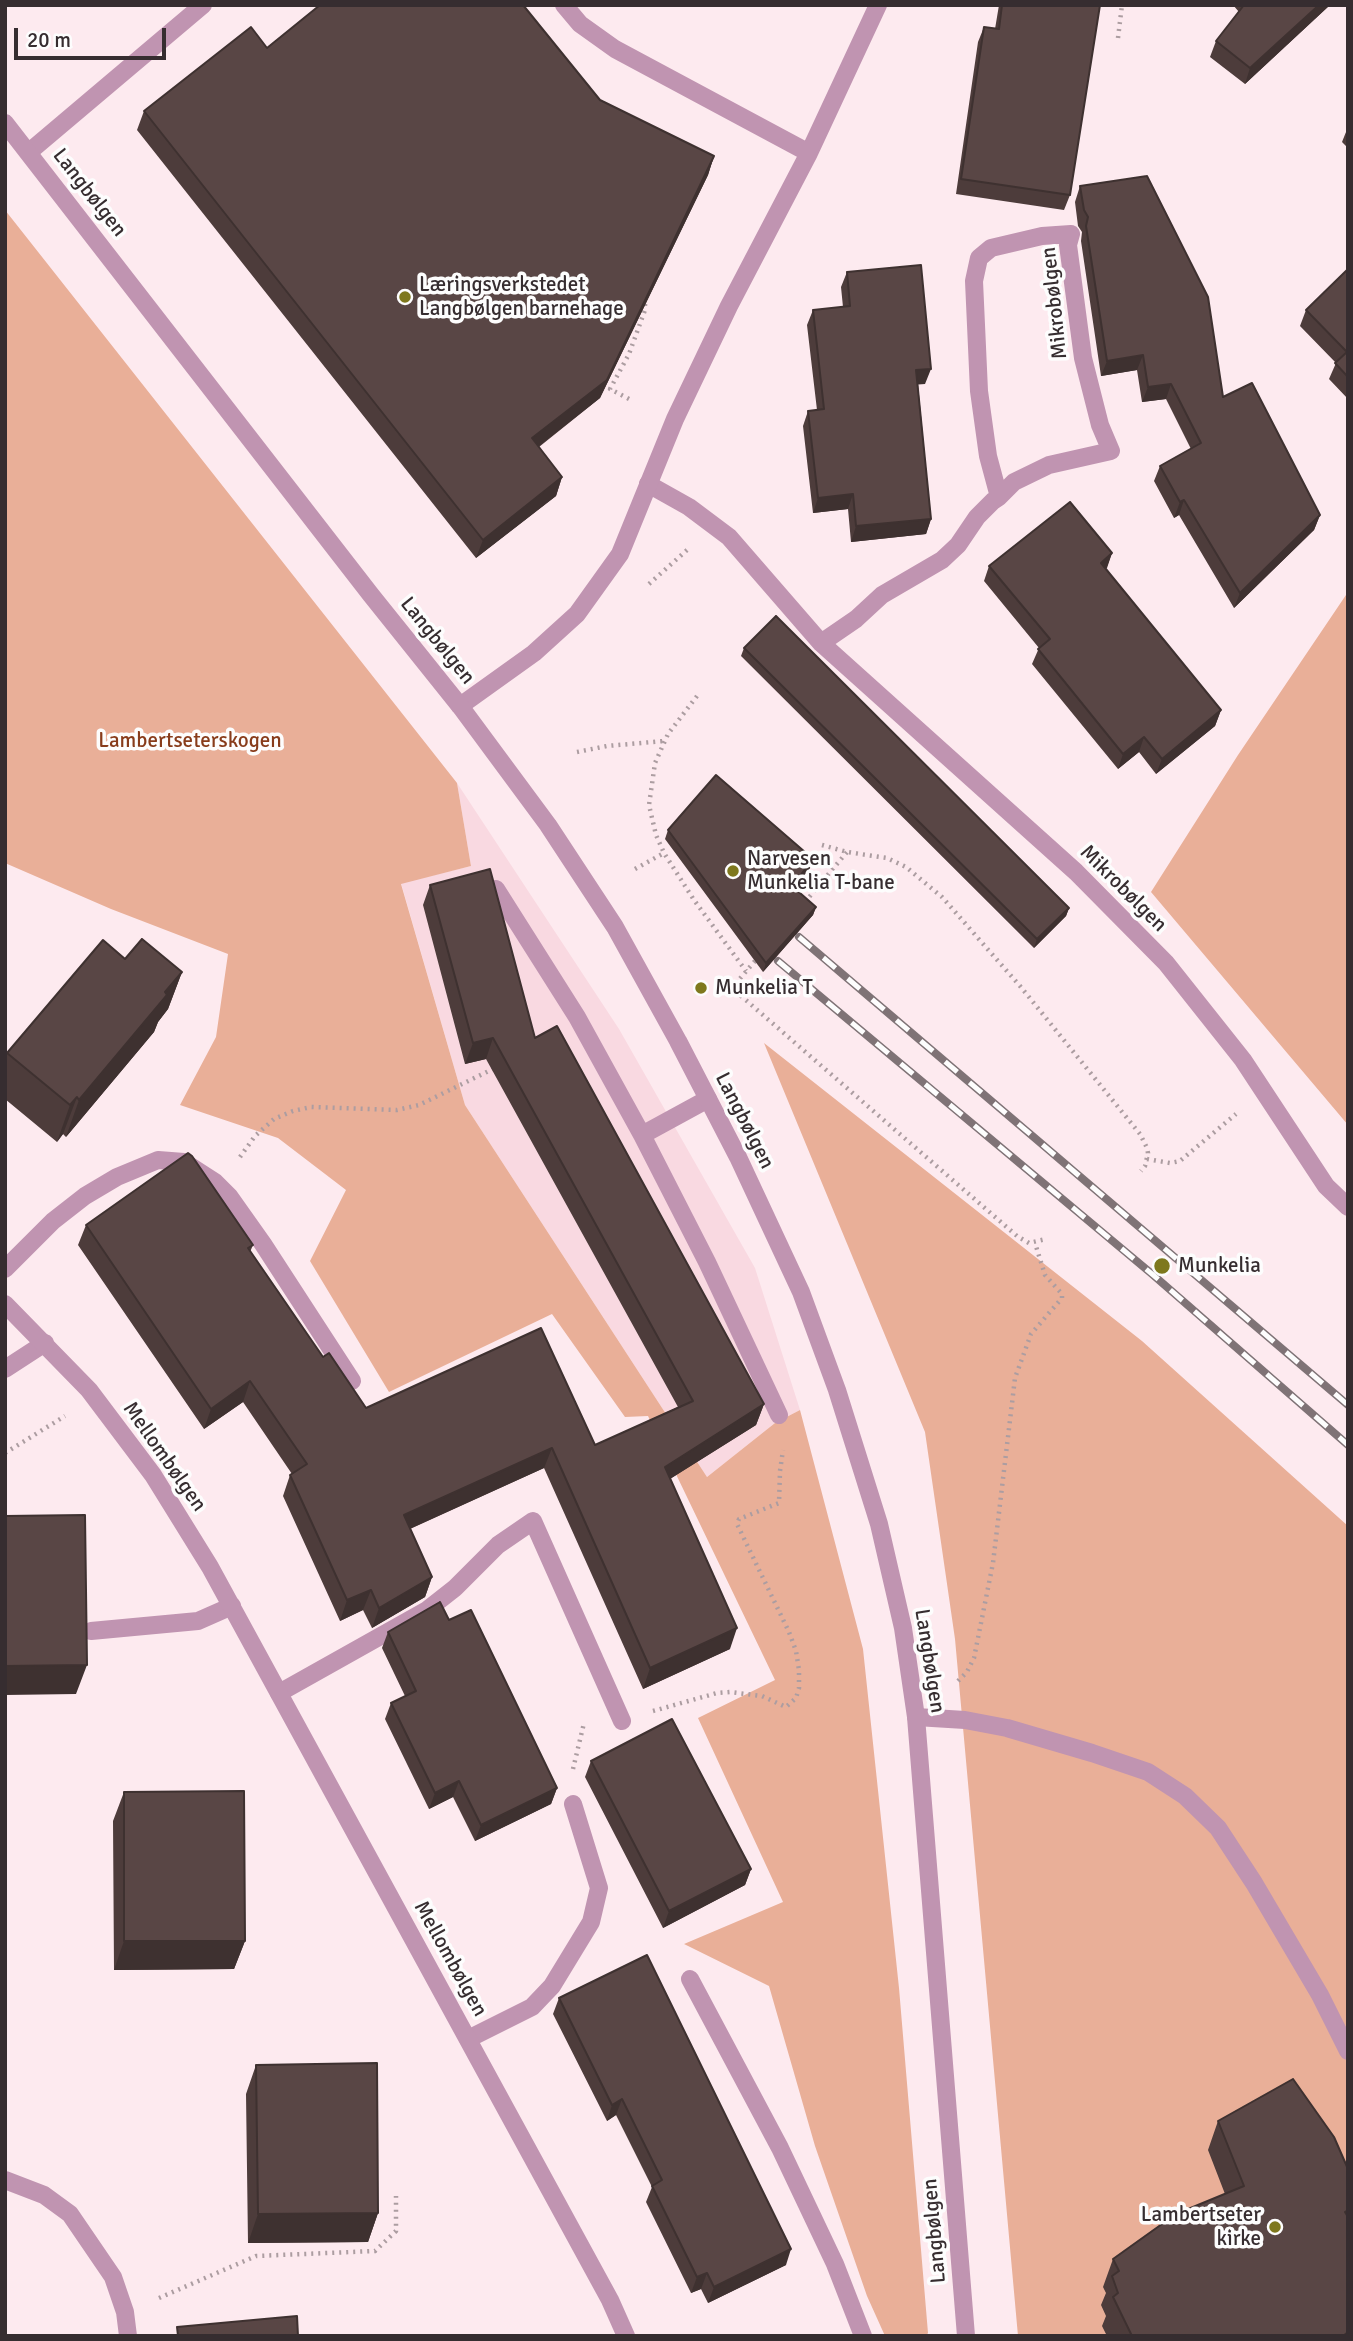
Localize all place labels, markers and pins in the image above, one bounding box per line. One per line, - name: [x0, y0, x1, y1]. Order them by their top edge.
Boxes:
- place label: Læringsverkstedet Langbølgen barnehage: [419, 272, 624, 322]
- marker: Læringsverkstedet Langbølgen barnehage: [397, 289, 413, 305]
- place label: Narvesen Munkelia T-bane: [747, 846, 895, 896]
- marker: Narvesen Munkelia T-bane: [725, 863, 741, 879]
- place label: Munkelia T: [715, 975, 813, 1001]
- marker: Munkelia T: [693, 980, 709, 996]
- place label: Munkelia: [1178, 1253, 1261, 1279]
- marker: Munkelia: [1152, 1256, 1172, 1276]
- place label: Lambertseter kirke: [1141, 2202, 1261, 2252]
- marker: Lambertseter kirke: [1267, 2219, 1283, 2235]

